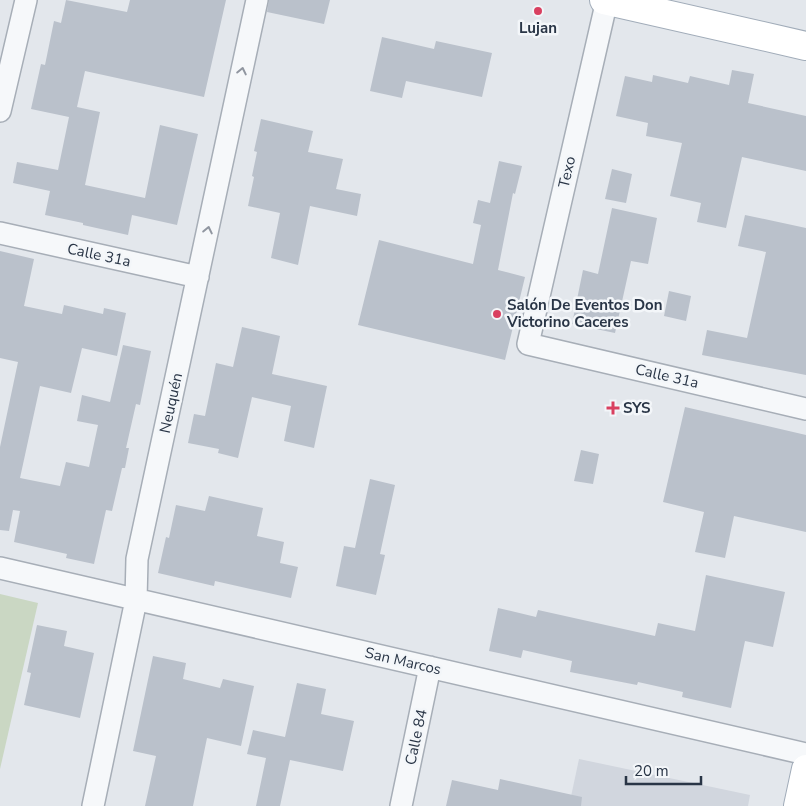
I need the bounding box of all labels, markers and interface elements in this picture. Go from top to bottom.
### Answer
marker: Lujan [532,5,544,17]
place label: Lujan [519,18,557,38]
one-way arrow [236,66,247,75]
street label: Texo [554,154,580,190]
one-way arrow [203,225,213,234]
street label: Calle 31a [65,239,133,271]
place label: Salón De Eventos Don Victorino Caceres [506,295,663,332]
marker: Salón De Eventos Don Victorino Caceres [491,308,503,320]
street label: Calle 31a [633,359,701,393]
street label: Neuquén [155,371,187,435]
place label: SYS [623,398,651,418]
marker: SYS [607,402,619,414]
street label: San Marcos [363,642,443,680]
street label: Calle 84 [400,707,432,767]
scale bar [626,754,701,786]
text: 20 m [634,761,669,781]

